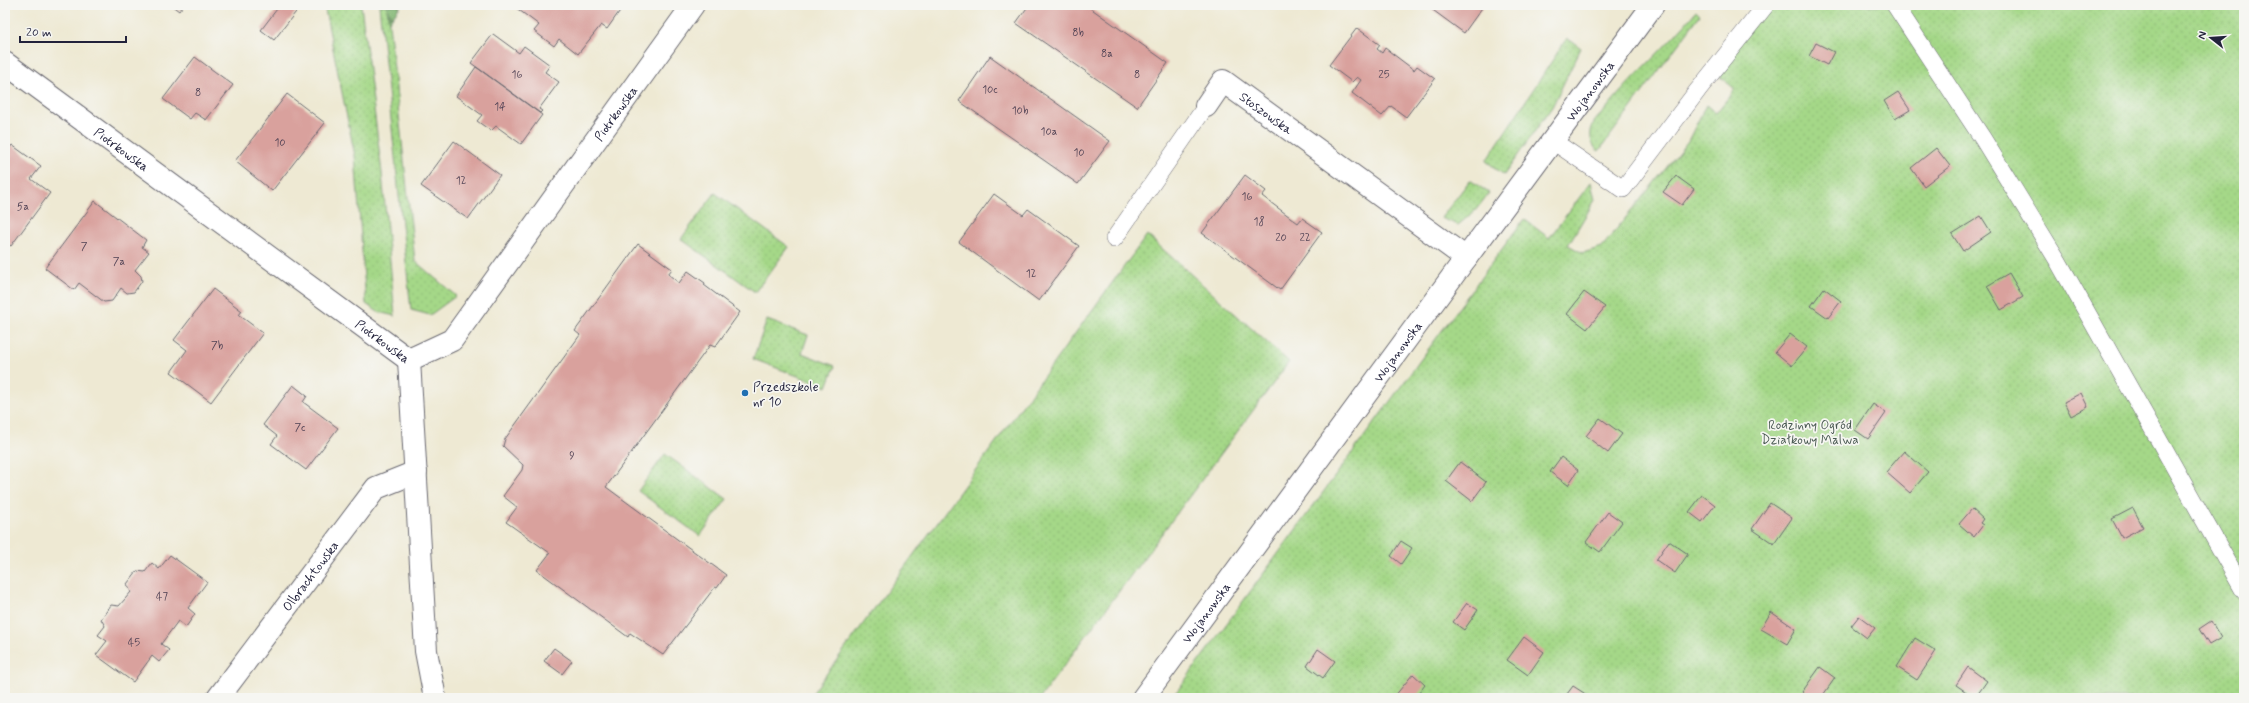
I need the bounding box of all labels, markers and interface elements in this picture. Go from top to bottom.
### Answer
scale bar [20,18,126,44]
north arrow [2191,18,2231,58]
text: 20 m [26,25,52,41]
house number: 8b [1072,26,1084,40]
text: N [2195,30,2210,41]
house number: 8a [1101,47,1113,61]
street label: Wojanowska [1563,57,1619,125]
house number: 16 [512,68,523,82]
house number: 8 [1134,68,1140,82]
house number: 25 [1378,68,1390,82]
street label: Piotrkowska [591,83,642,145]
house number: 10c [982,83,998,97]
house number: 8 [195,86,201,100]
street label: Stoszowska [1235,89,1296,139]
house number: 14 [494,100,506,114]
house number: 10b [1012,104,1028,118]
street label: Piotrkowska [90,124,152,176]
house number: 10a [1041,125,1058,139]
house number: 10 [274,136,286,150]
house number: 10 [1073,146,1085,160]
house number: 12 [456,174,467,188]
house number: 16 [1242,190,1253,204]
house number: 5a [17,200,29,214]
house number: 18 [1254,215,1264,229]
house number: 20 [1275,231,1287,245]
house number: 22 [1299,231,1311,245]
house number: 7 [81,240,88,254]
house number: 7a [113,255,126,269]
house number: 12 [1026,267,1037,281]
street label: Piotrkowska [351,316,413,368]
street label: Wojanowska [1371,318,1427,386]
house number: 7b [211,339,223,353]
place label: Przedszkole nr 10 [753,379,819,411]
marker: Przedszkole nr 10 [740,388,750,398]
park label: Rodzinny Ogród Działkowy Malwa [1761,417,1859,449]
house number: 7c [294,421,306,435]
house number: 9 [569,449,575,463]
street label: Olbrachtowska [279,538,343,615]
street label: Wojanowska [1179,579,1235,647]
house number: 47 [156,590,168,604]
house number: 45 [128,636,140,650]

